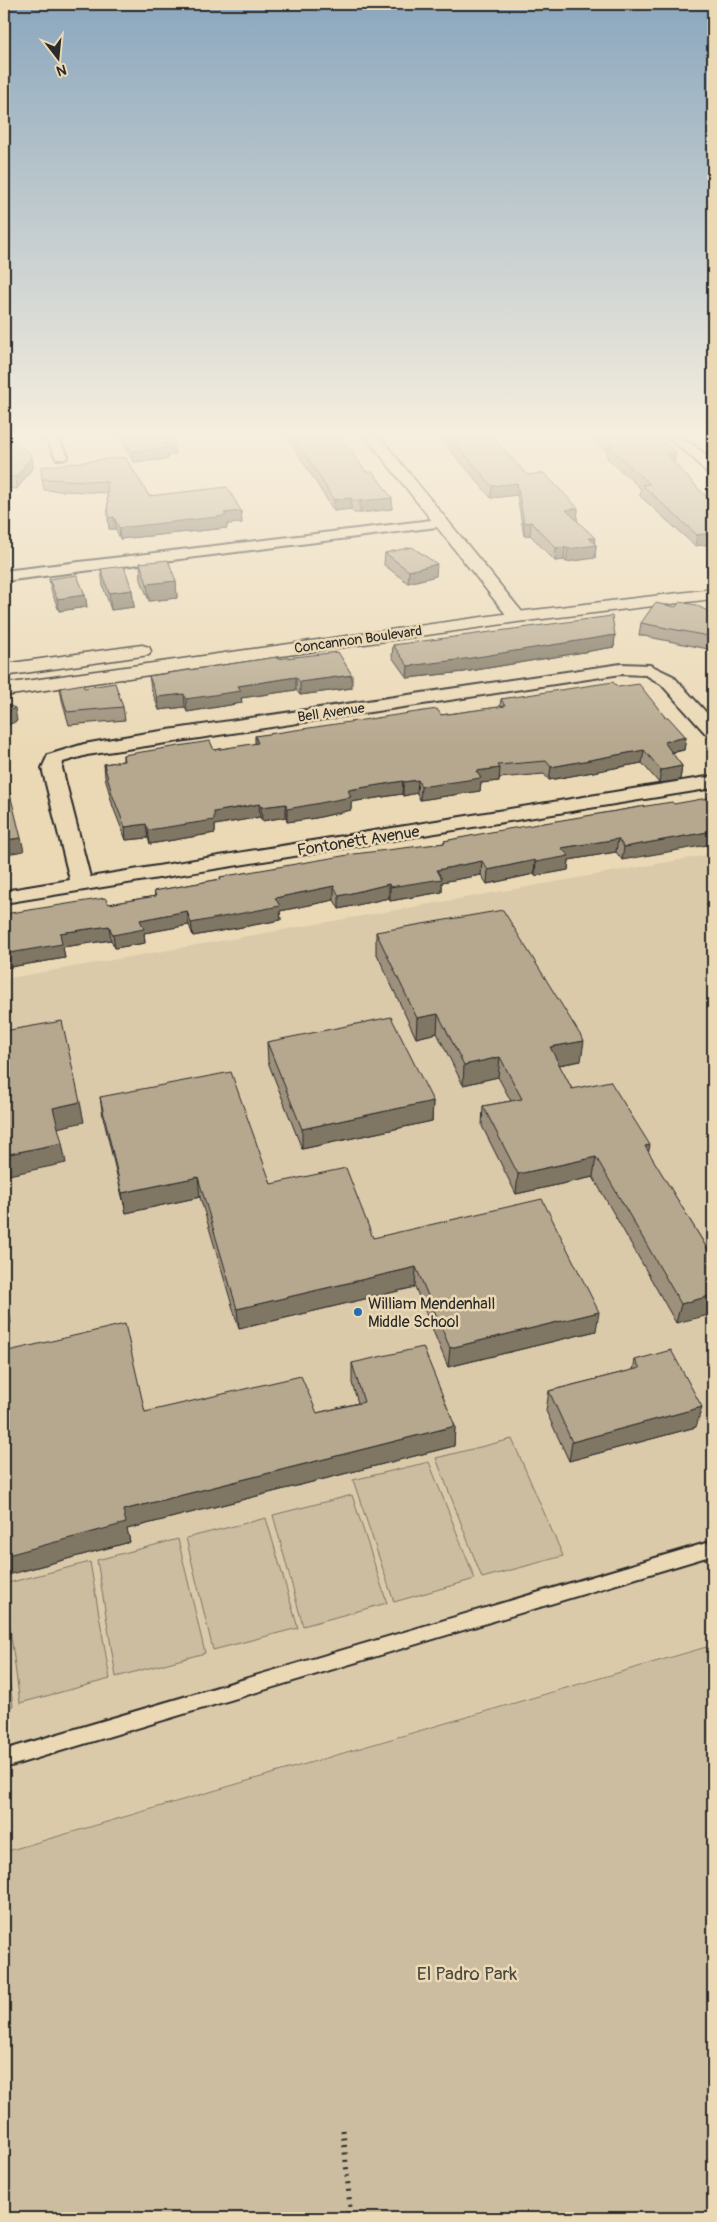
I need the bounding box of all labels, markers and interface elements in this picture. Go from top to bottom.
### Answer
north arrow [32,32,82,82]
text: N [55,61,68,79]
street label: Concannon Boulevard [293,622,423,657]
street label: Bell Avenue [296,699,366,726]
street label: Fontonett Avenue [296,821,421,861]
place label: William Mendenhall Middle School [368,1294,495,1332]
marker: William Mendenhall Middle School [352,1306,364,1318]
park label: El Padro Park [417,1962,517,1986]

